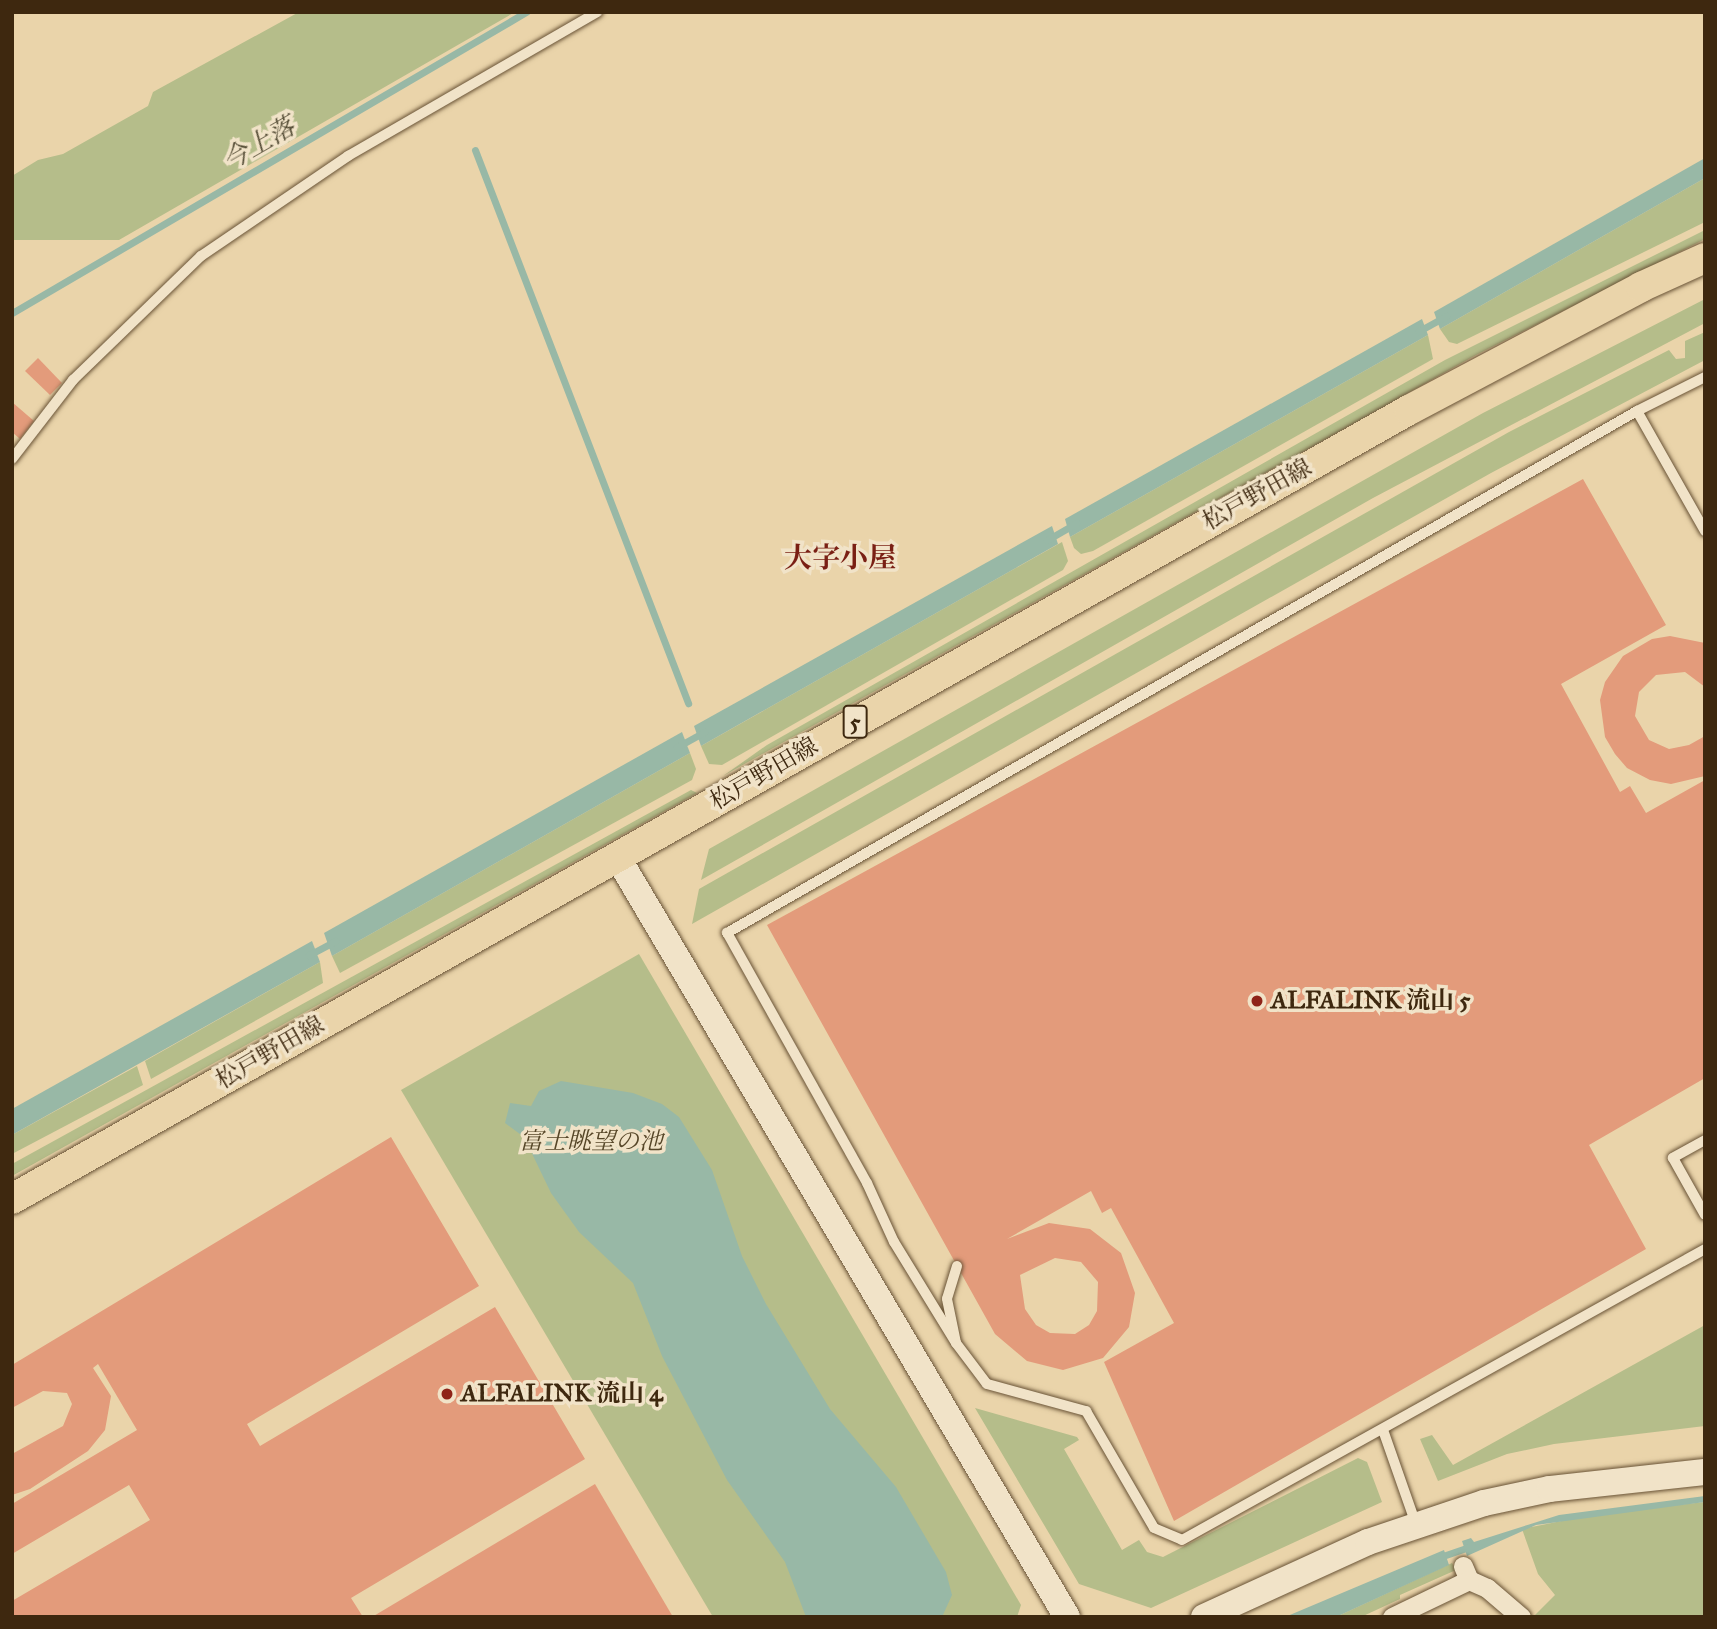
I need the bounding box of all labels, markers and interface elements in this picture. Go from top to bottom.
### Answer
water label: 今上落 [217,111,301,177]
street label: 松戸野田線 [1198,453,1316,537]
district label: 大字小屋 [784,541,896,575]
road number: 5 [841,702,869,742]
street label: 松戸野田線 [705,732,823,816]
place label: ALFALINK 流山 5 [1271,987,1470,1015]
marker: ALFALINK 流山 5 [1249,993,1265,1009]
street label: 松戸野田線 [211,1011,329,1095]
park label: 富士眺望の池 [519,1128,663,1156]
place label: ALFALINK 流山 4 [461,1380,663,1408]
marker: ALFALINK 流山 4 [439,1386,455,1402]

